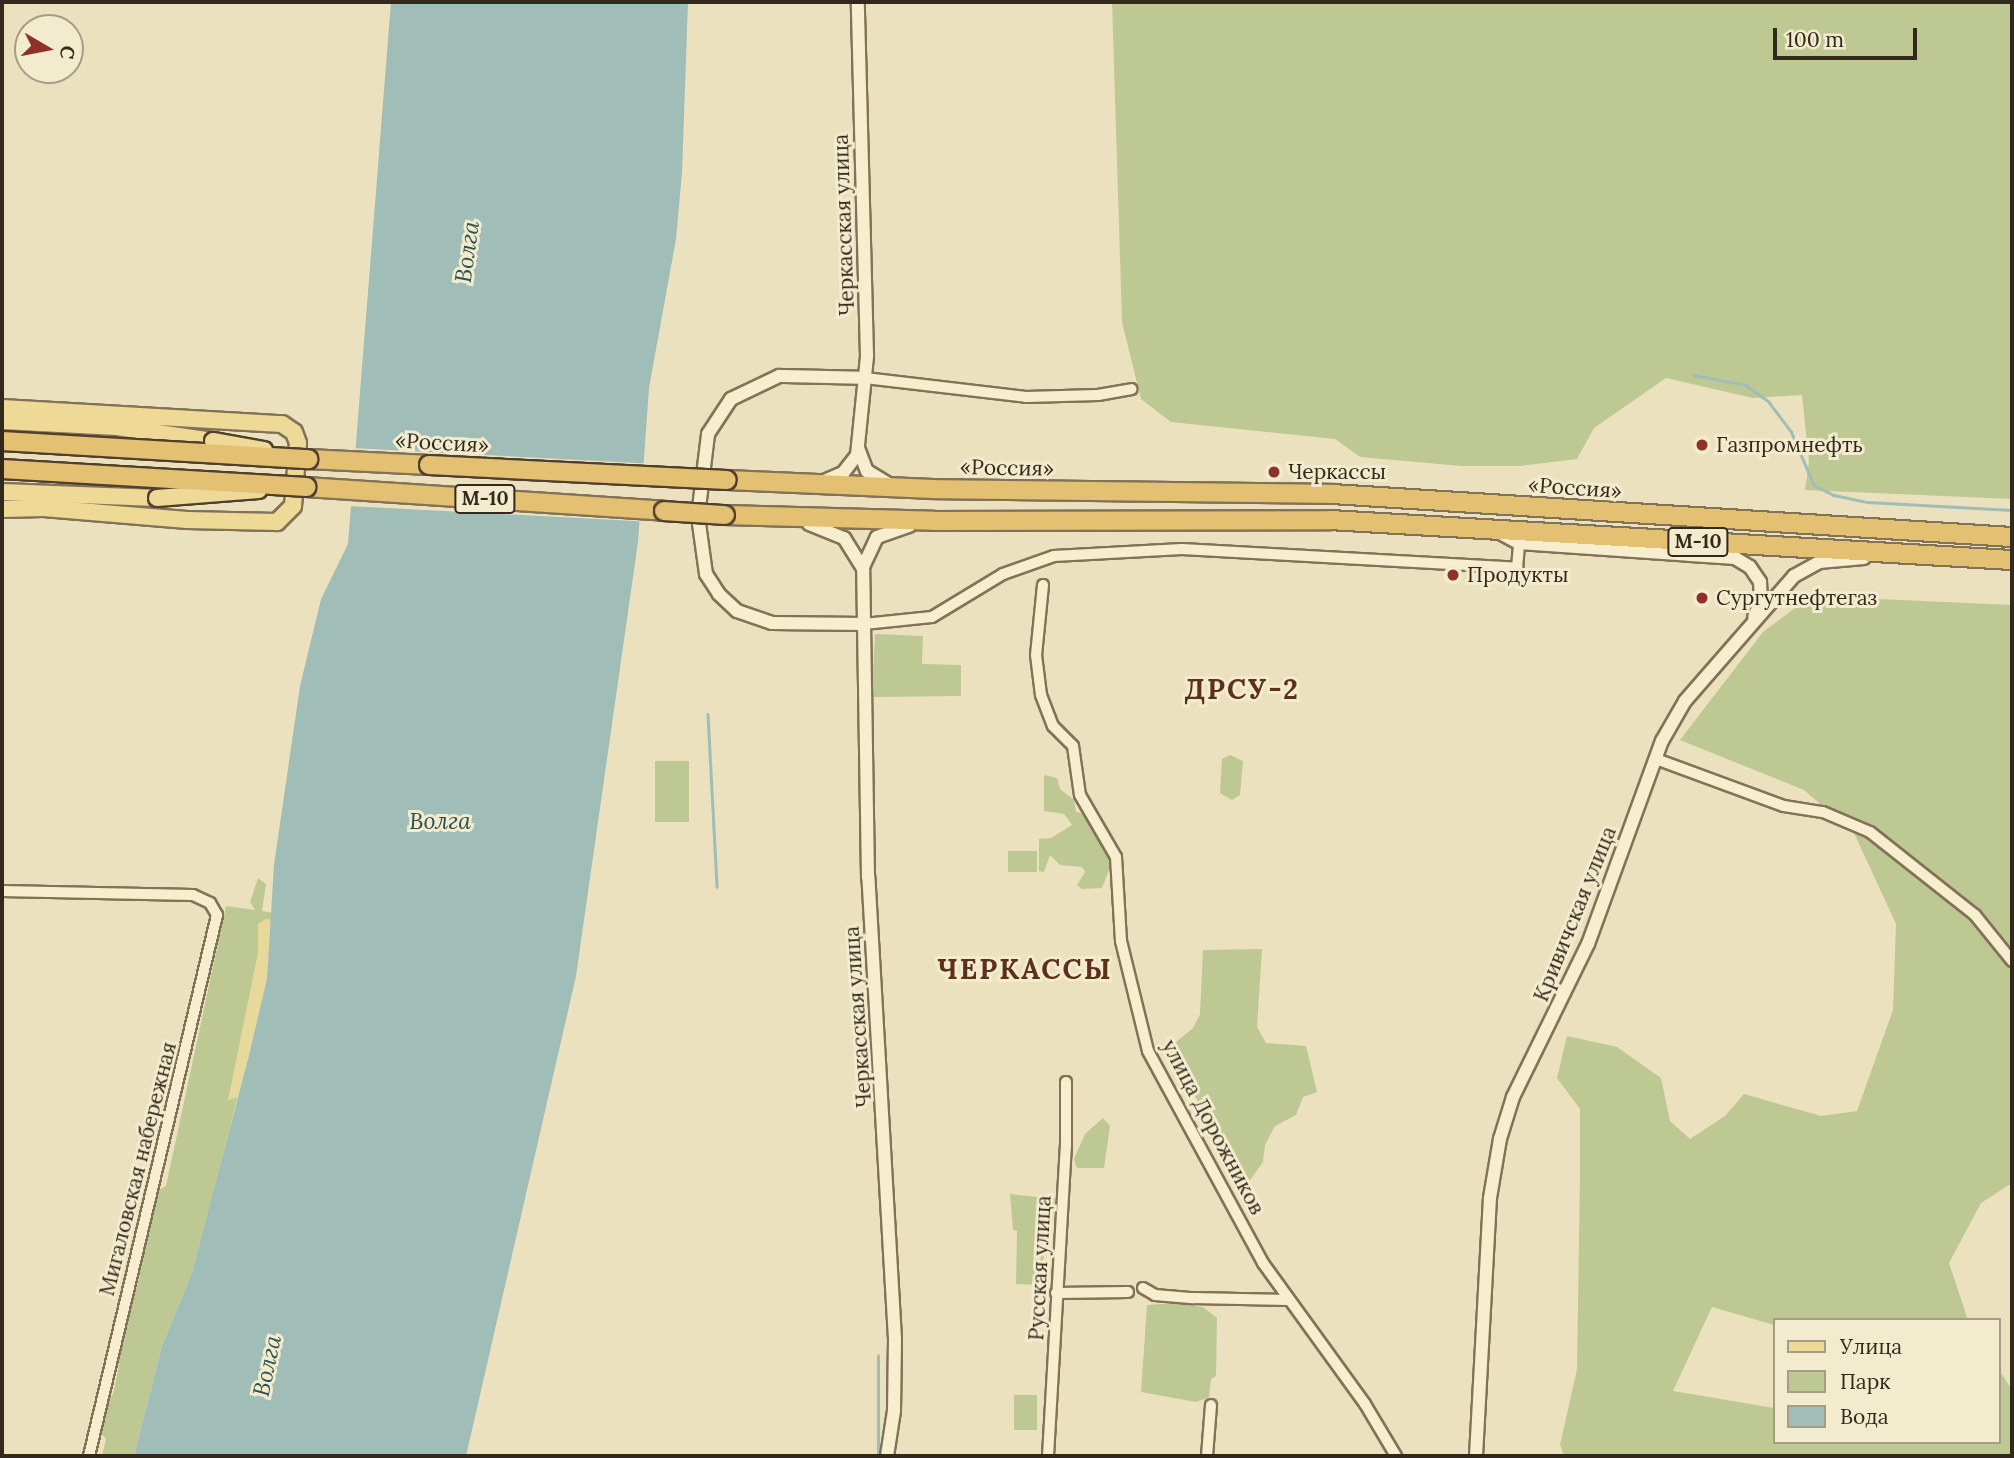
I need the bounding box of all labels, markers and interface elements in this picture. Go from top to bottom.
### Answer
north arrow [14,14,84,84]
scale bar [1776,14,1920,58]
text: 100 m [1786,26,1844,53]
text: С [55,44,81,61]
street label: Черкасская улица [828,134,860,316]
water label: Волга [449,220,485,284]
street label: «Россия» [394,428,490,458]
place label: Газпромнефть [1716,432,1863,458]
marker: Газпромнефть [1694,437,1710,453]
street label: «Россия» [960,455,1054,481]
place label: Черкассы [1288,459,1386,485]
marker: Черкассы [1266,464,1282,480]
street label: «Россия» [1527,472,1623,504]
road number: М-10 [454,484,516,514]
road number: М-10 [1666,526,1730,558]
place label: Продукты [1467,562,1569,588]
marker: Продукты [1445,567,1461,583]
place label: Сургутнефтегаз [1716,585,1877,611]
marker: Сургутнефтегаз [1694,590,1710,606]
district label: ДРСУ-2 [1185,672,1299,706]
water label: Волга [409,807,471,835]
street label: Кривичская улица [1528,823,1622,1005]
street label: Черкасская улица [839,925,877,1109]
district label: ЧЕРКАССЫ [938,952,1112,986]
street label: улица Дорожников [1156,1035,1270,1219]
street label: Мигаловская набережная [94,1040,182,1298]
street label: Русская улица [1024,1195,1056,1341]
legend [1772,1318,2000,1444]
water label: Волга [247,1333,287,1399]
text: Улица [1840,1333,1902,1360]
text: Парк [1840,1368,1890,1395]
text: Вода [1840,1403,1889,1430]

